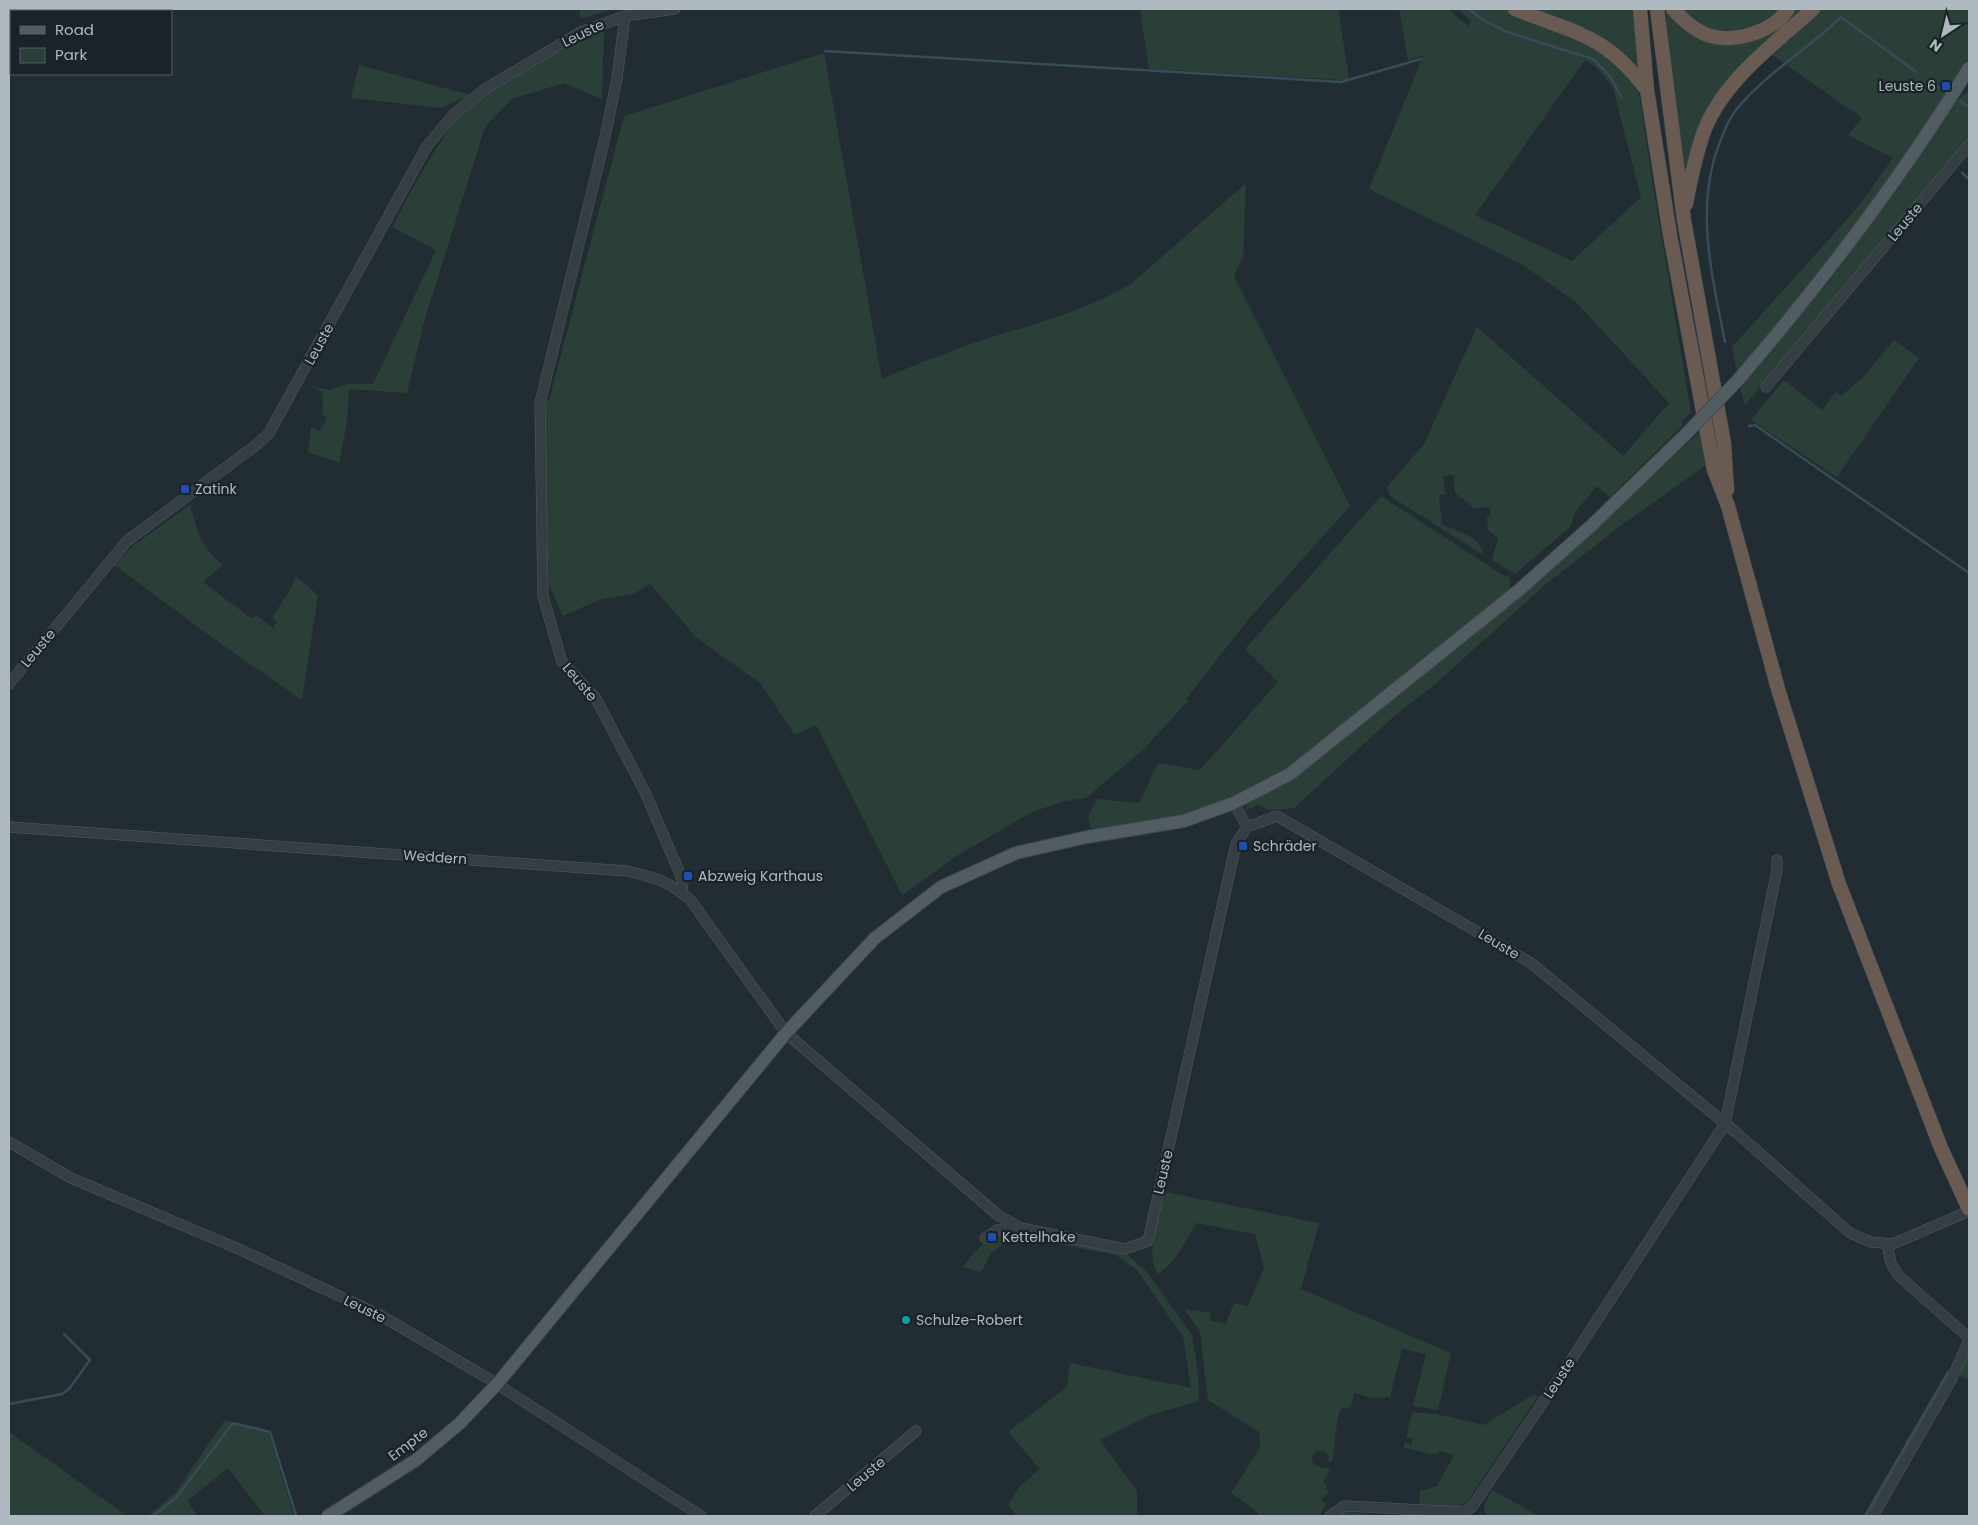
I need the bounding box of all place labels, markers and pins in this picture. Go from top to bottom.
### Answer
place label: Leuste 6 [1879,76,1936,96]
marker: Leuste 6 [1940,80,1952,92]
place label: Zatink [195,479,238,499]
marker: Zatink [179,483,191,495]
place label: Schräder [1253,836,1317,856]
marker: Schräder [1237,840,1249,852]
place label: Abzweig Karthaus [698,866,823,886]
marker: Abzweig Karthaus [682,870,694,882]
place label: Kettelhake [1002,1227,1076,1247]
marker: Kettelhake [986,1231,998,1243]
place label: Schulze-Robert [916,1310,1023,1330]
marker: Schulze-Robert [900,1314,912,1326]

